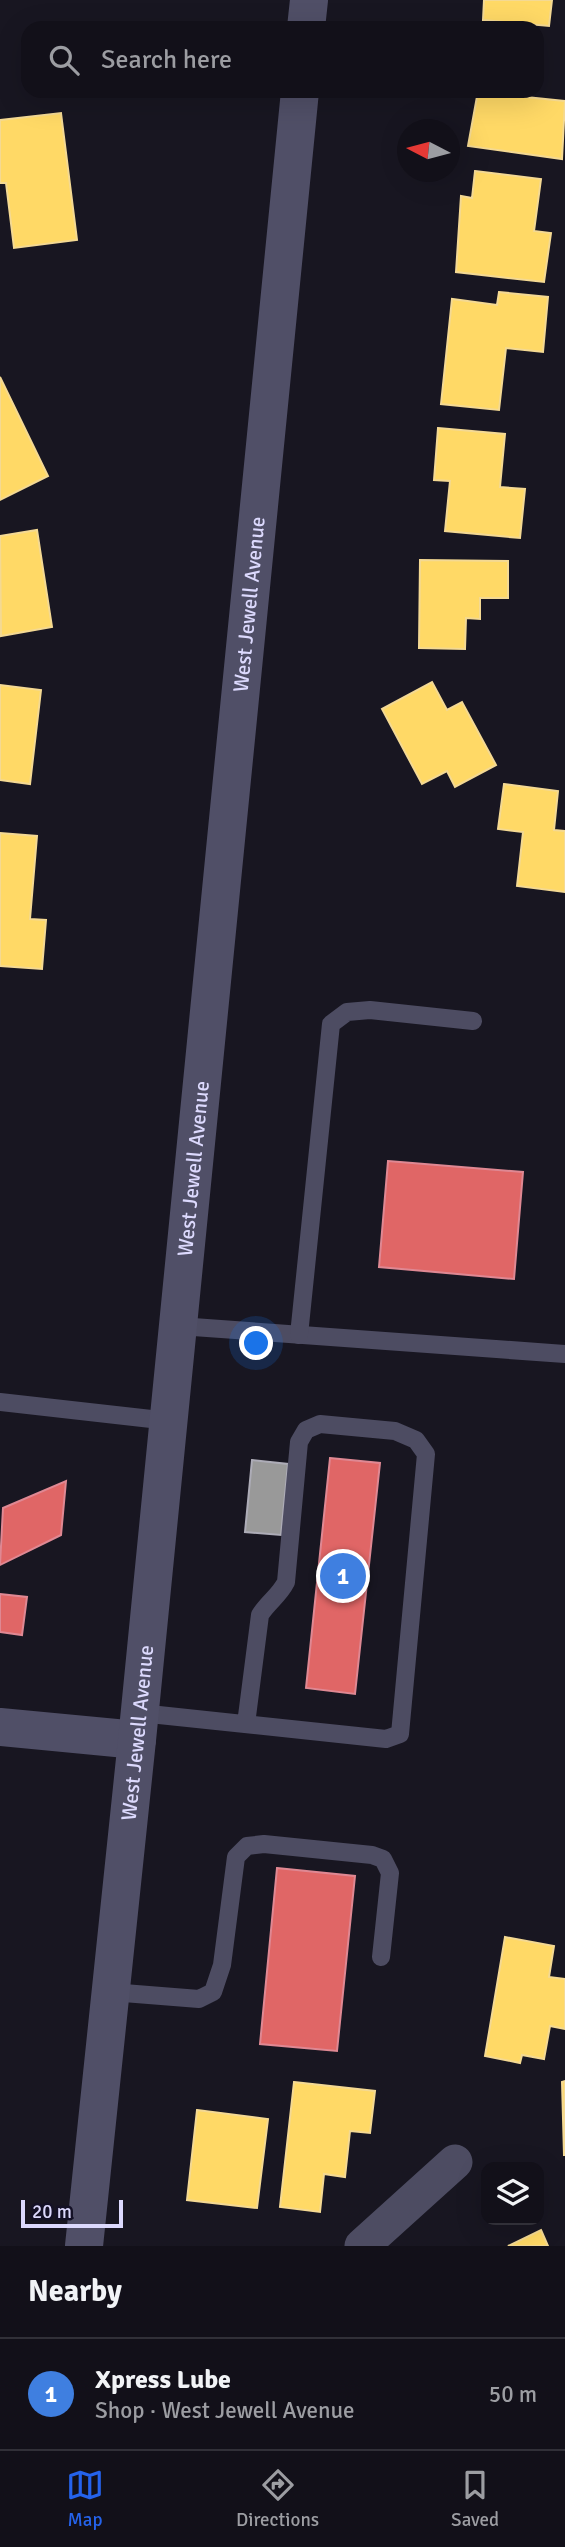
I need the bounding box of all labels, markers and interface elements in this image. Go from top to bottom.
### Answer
search box [21,21,544,98]
icon: search [45,41,83,79]
text: Search here [101,44,232,76]
north arrow [397,119,460,182]
street label: West Jewell Avenue [228,515,271,693]
street label: West Jewell Avenue [172,1080,215,1258]
your location [239,1326,273,1360]
pin: 1 [320,1550,366,1602]
street label: West Jewell Avenue [116,1644,159,1822]
map controls [481,2162,544,2225]
button: layers [481,2162,544,2225]
scale bar [21,2197,122,2229]
text: 20 m [32,2200,72,2224]
text: Nearby [28,2273,122,2310]
text: Xpress Lube [95,2364,231,2396]
text: 1 [45,2380,57,2409]
text: 50 m [489,2380,537,2409]
text: Shop · West Jewell Avenue [95,2396,355,2425]
tab: Map [66,2466,104,2532]
tab: Directions [236,2466,319,2532]
tab: Saved [451,2466,499,2532]

